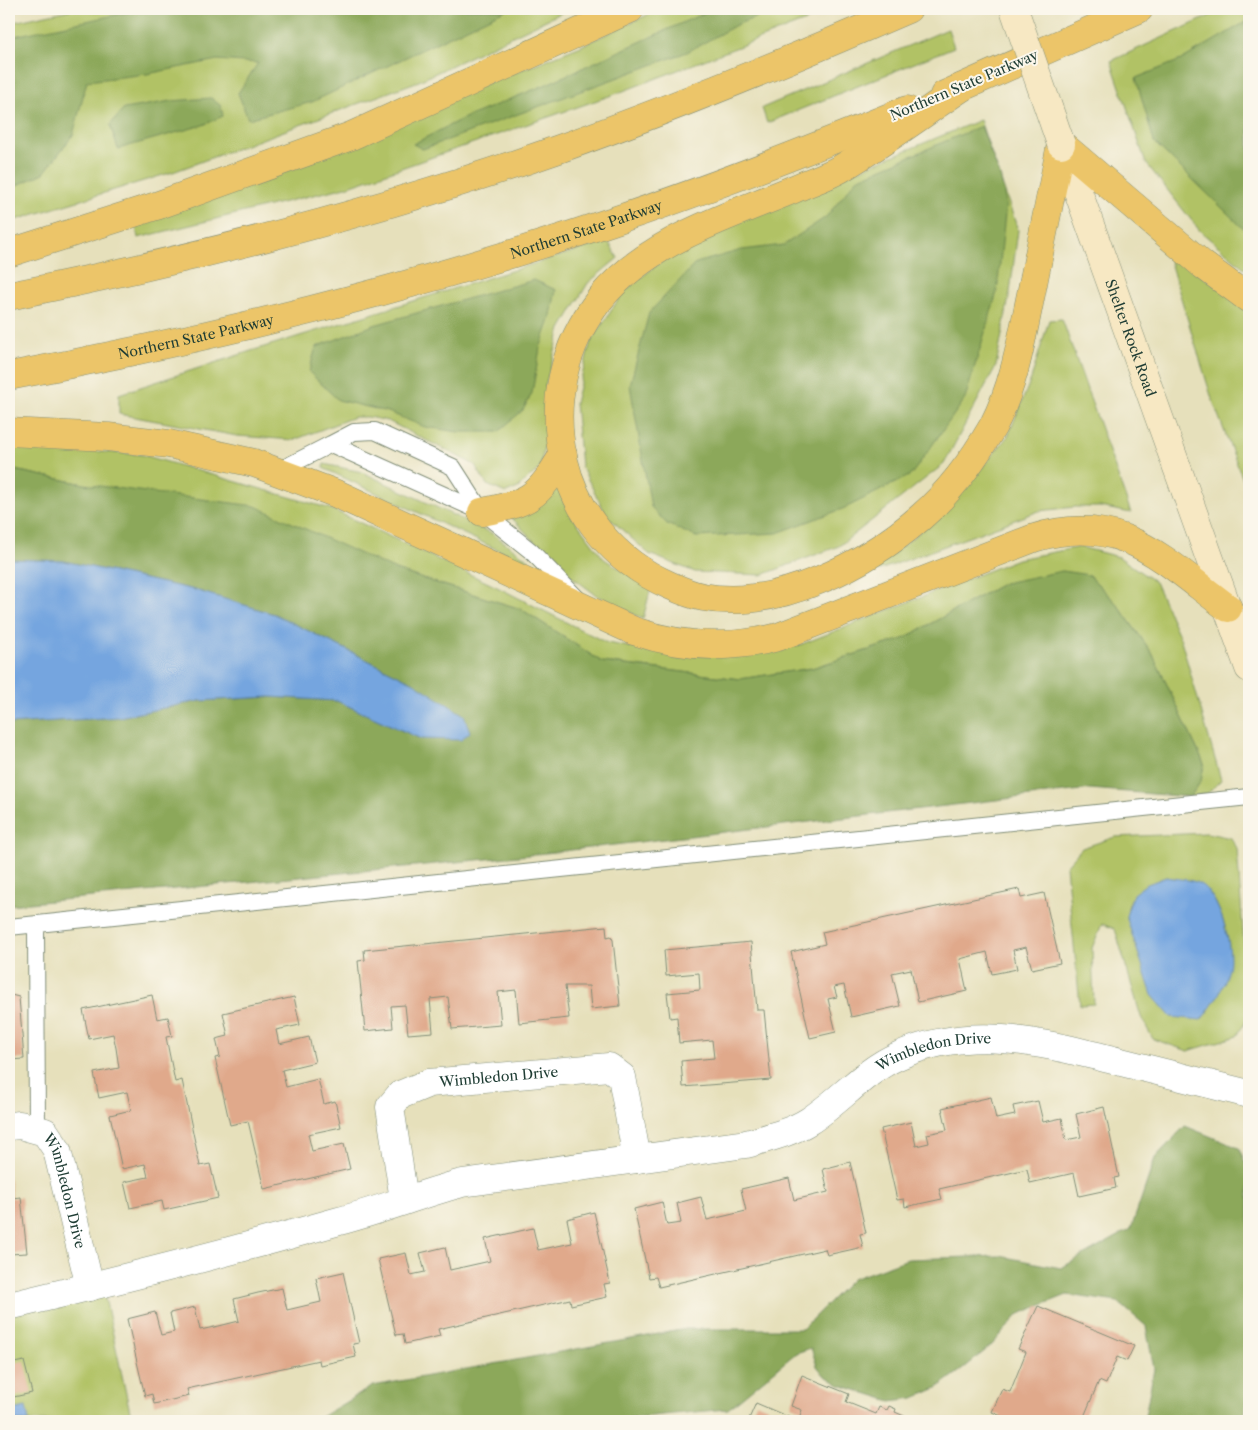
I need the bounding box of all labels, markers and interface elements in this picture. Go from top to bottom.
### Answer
street label: Northern State Parkway [887,46,1041,124]
street label: Northern State Parkway [508,196,665,263]
street label: Shelter Rock Road [1101,277,1160,400]
street label: Northern State Parkway [116,310,276,363]
street label: Wimbledon Drive [872,1029,991,1076]
street label: Wimbledon Drive [438,1063,559,1091]
street label: Wimbledon Drive [39,1129,89,1250]

